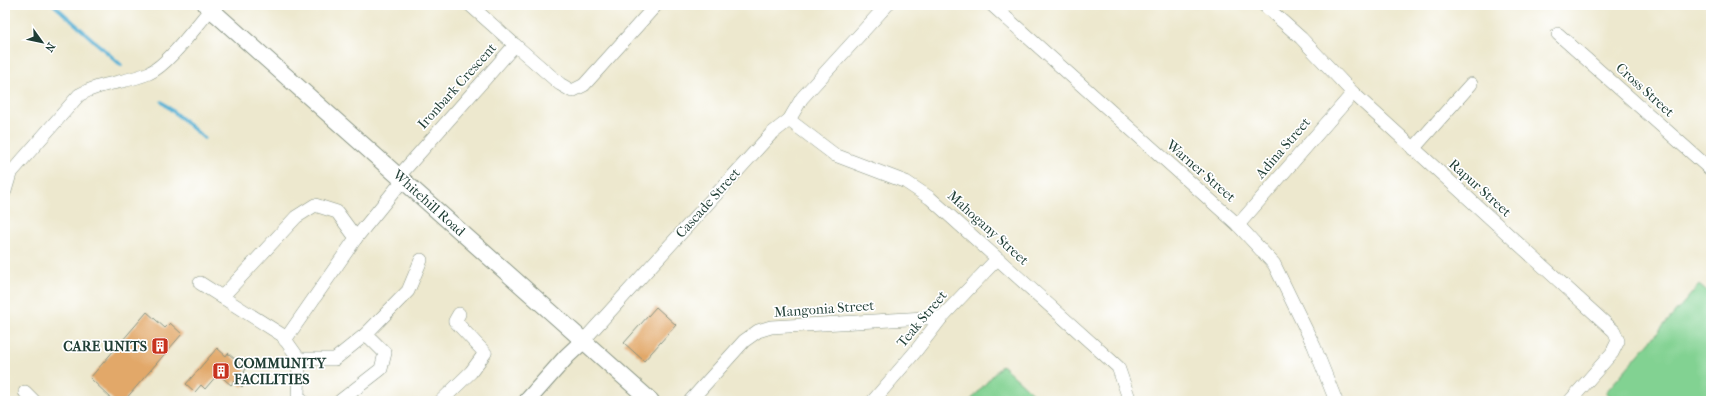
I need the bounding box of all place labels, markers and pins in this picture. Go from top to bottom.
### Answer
building icon: CARE UNITS [150,336,170,356]
place label: CARE UNITS [63,338,147,355]
place label: COMMUNITY FACILITIES [233,355,327,388]
building icon: COMMUNITY FACILITIES [211,361,231,381]

